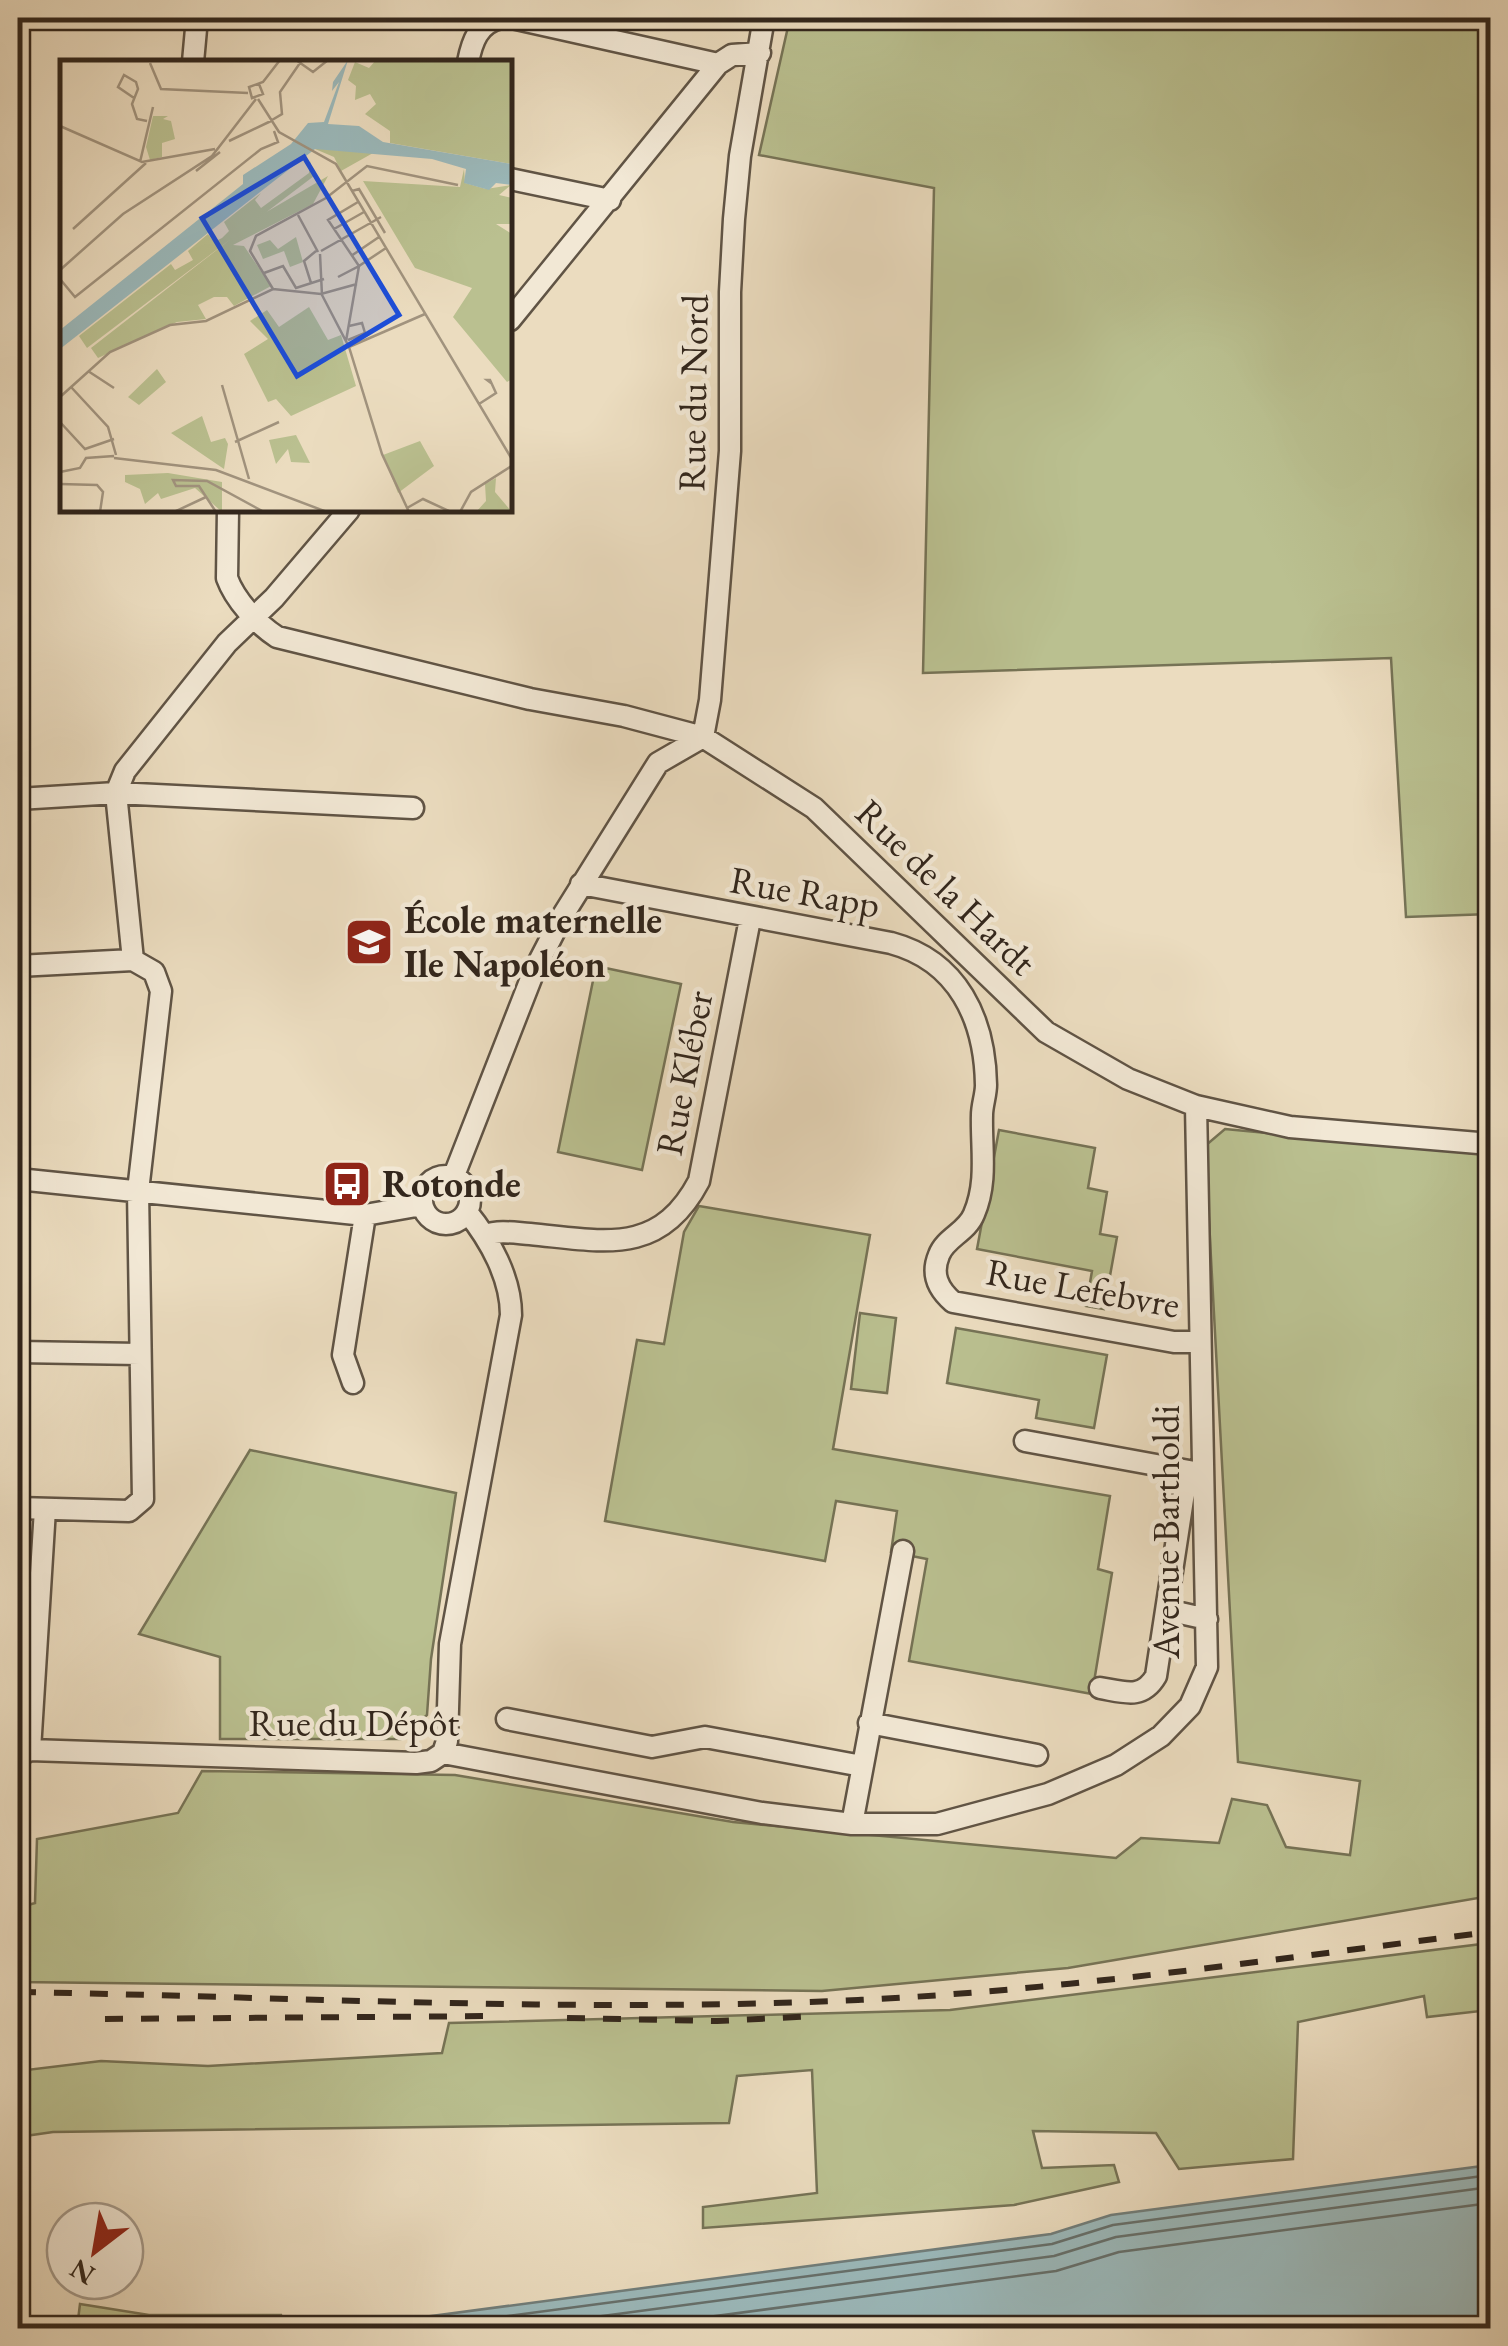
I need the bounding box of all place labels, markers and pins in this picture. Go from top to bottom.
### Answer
place label: École maternelle Ile Napoléon [404,895,662,988]
school or university icon: École maternelle Ile Napoléon [343,916,395,968]
bus stop icon: Rotonde [321,1158,373,1210]
place label: Rotonde [382,1159,521,1208]

